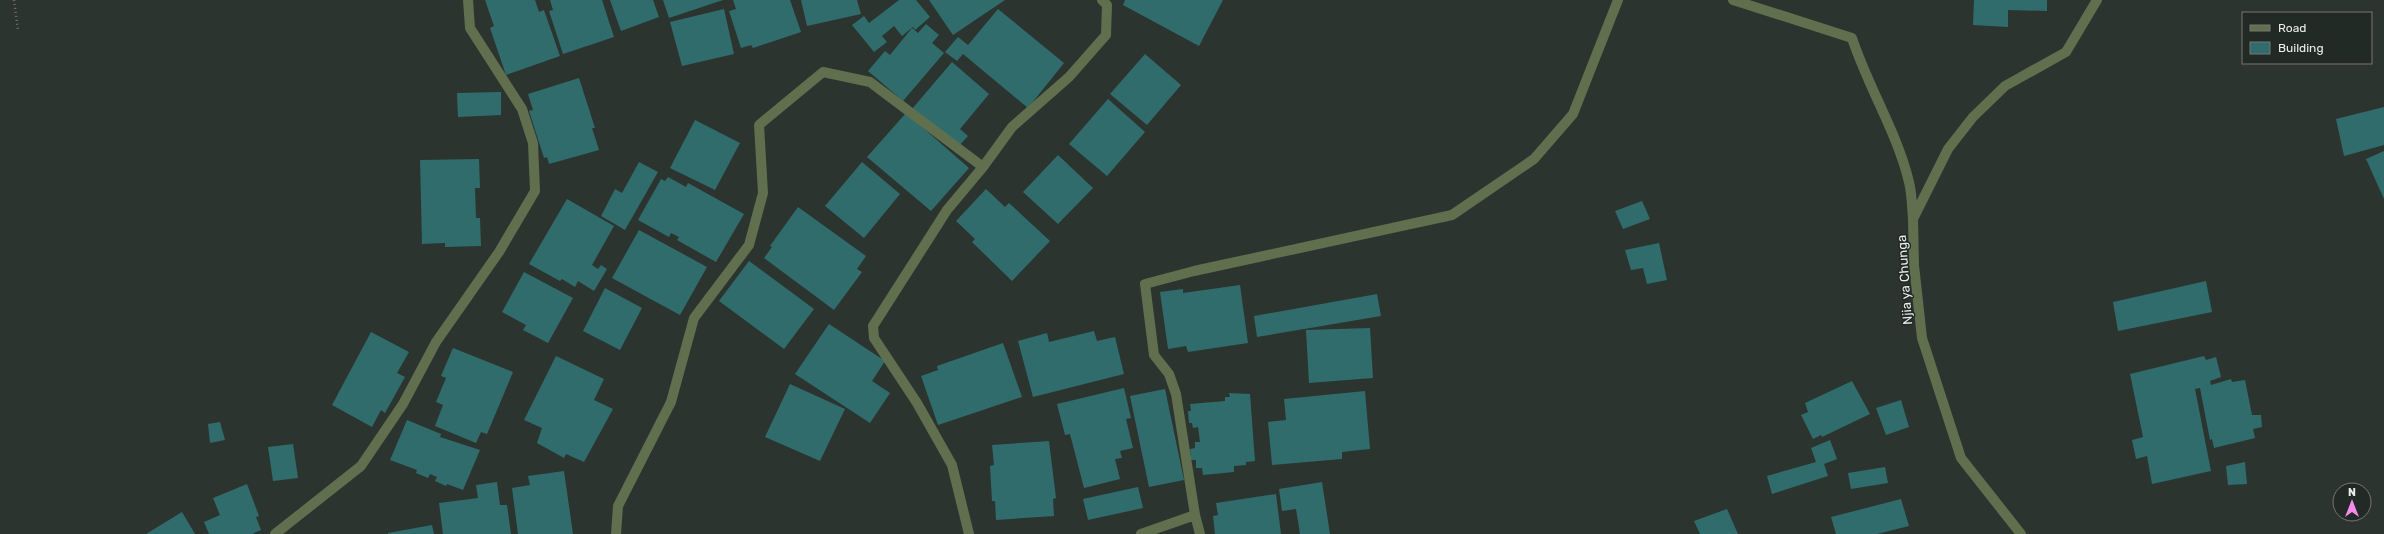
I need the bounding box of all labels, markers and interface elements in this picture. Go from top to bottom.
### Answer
legend [2242,12,2372,64]
text: Road [2278,21,2306,35]
text: Building [2278,41,2324,55]
street label: Njia ya Chunga [1894,234,1916,325]
north arrow [2332,482,2372,522]
text: N [2348,486,2356,499]

